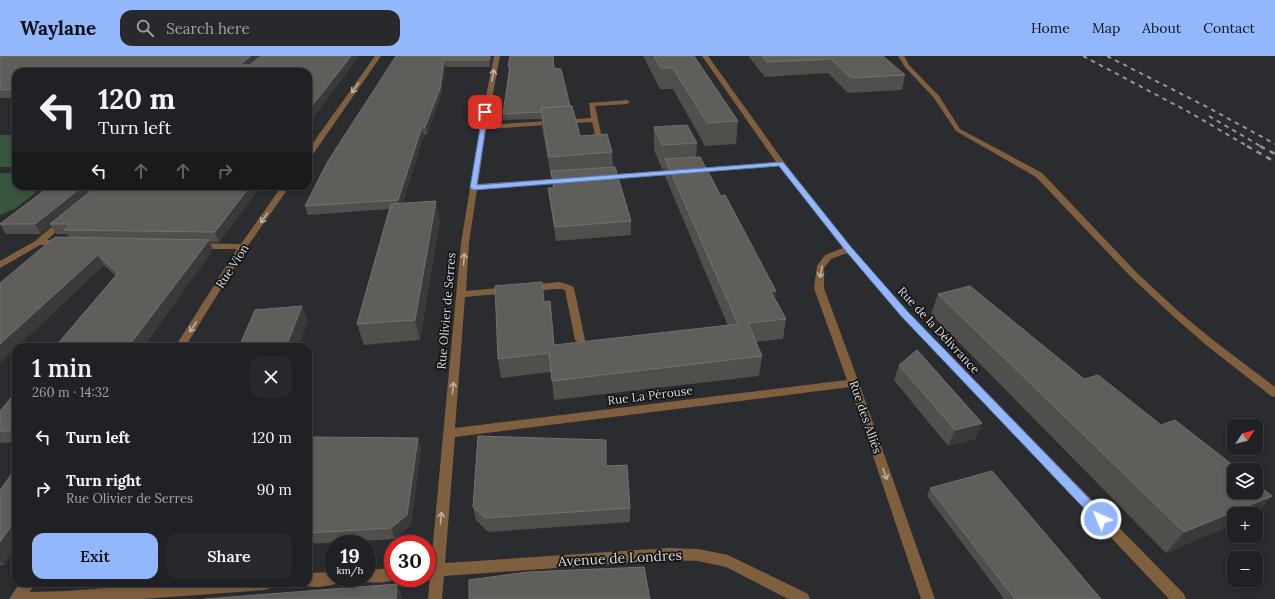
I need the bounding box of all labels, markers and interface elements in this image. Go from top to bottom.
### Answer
search box [120,10,400,46]
text: Waylane [20,16,96,40]
icon: search [134,17,156,39]
text: Search here [166,19,250,38]
text: Home [1031,19,1070,37]
text: Map [1092,19,1120,37]
text: About [1142,19,1181,37]
text: Contact [1203,19,1255,37]
one-way arrow [489,69,497,82]
text: 120 m [98,81,175,117]
one-way arrow [351,82,359,93]
icon: left [32,84,84,136]
pin [468,95,502,129]
icon: arrive [474,101,496,123]
text: Turn left [98,116,171,139]
icon: left [88,160,110,182]
icon: ahead [130,160,152,182]
icon: ahead [172,160,194,182]
icon: right [214,160,236,182]
one-way arrow [260,212,268,223]
street label: Rue Vion [212,241,252,291]
street label: Rue Olivier de Serres [433,251,459,370]
one-way arrow [460,253,468,266]
one-way arrow [816,265,824,278]
street label: Rue de la Délivrance [895,283,983,377]
one-way arrow [188,321,197,332]
text: 1 min [32,353,92,384]
button: close [250,356,292,398]
street label: Rue des Alliés [846,379,886,456]
one-way arrow [449,382,456,395]
street label: Rue La Pérouse [606,382,694,408]
text: 260 m · 14:32 [32,384,109,401]
north arrow [1227,419,1263,455]
map controls [1227,419,1263,587]
icon: left [32,426,54,448]
text: Turn left [66,428,130,447]
text: 120 m [252,428,292,447]
button: layers [1227,463,1263,499]
one-way arrow [882,468,890,480]
text: Turn right [66,471,142,490]
icon: right [32,478,54,500]
text: 90 m [257,480,292,499]
text: Rue Olivier de Serres [66,490,193,507]
position arrow [1080,498,1122,540]
button: + [1227,507,1263,543]
one-way arrow [438,512,445,525]
button: Exit [32,533,158,579]
button: Share [166,533,292,579]
speed limit sign: 30 [384,535,436,587]
text: 19 [340,543,360,568]
street label: Avenue de Londres [557,546,682,570]
button: − [1227,551,1263,587]
text: km/h [336,564,364,577]

